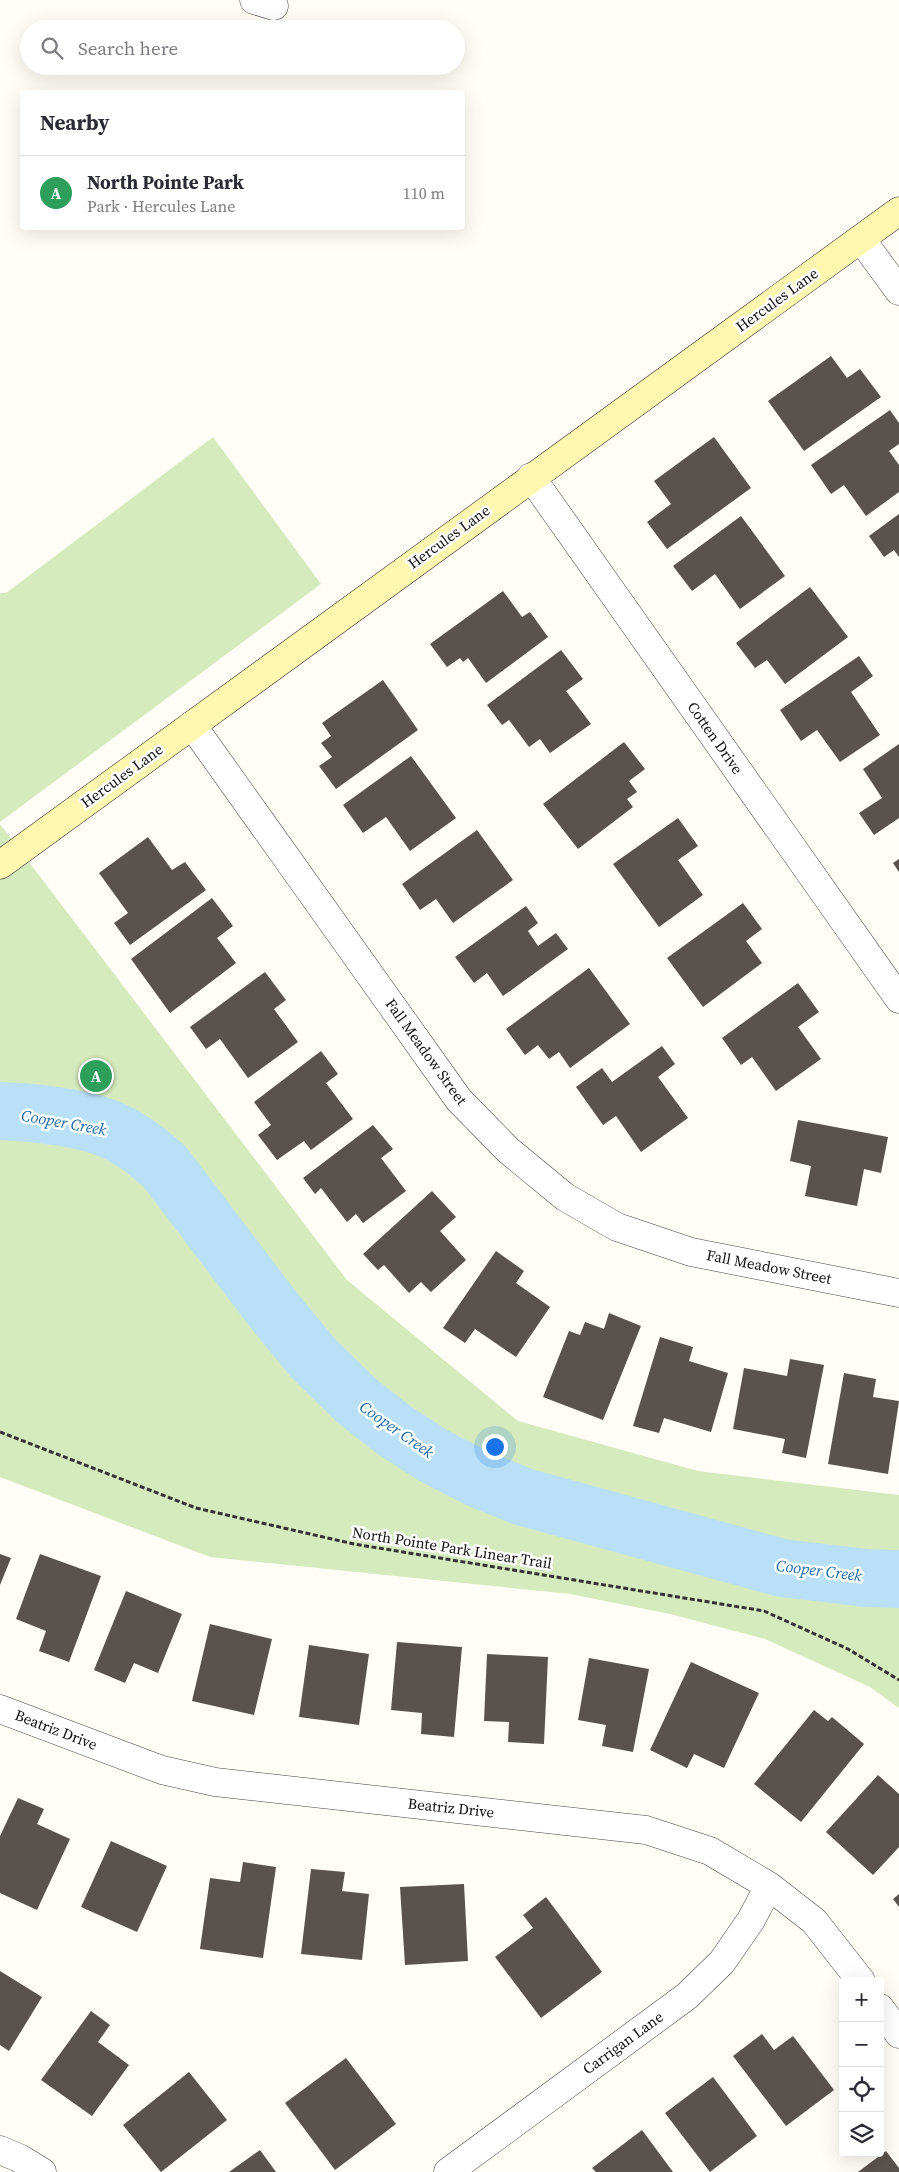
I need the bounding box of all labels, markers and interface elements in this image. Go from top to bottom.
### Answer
search box [20,20,465,75]
icon: search [38,34,66,62]
text: Search here [78,35,178,61]
text: Nearby [40,108,110,137]
text: North Pointe Park [87,169,244,195]
text: A [51,182,61,204]
text: 110 m [403,182,445,204]
text: Park · Hercules Lane [87,195,235,217]
street label: Hercules Lane [731,262,822,337]
street label: Hercules Lane [403,499,494,574]
street label: Cotten Drive [683,697,748,778]
street label: Hercules Lane [76,738,167,813]
street label: Fall Meadow Street [381,994,472,1109]
pin: A [80,1057,112,1095]
water label: Cooper Creek [20,1104,109,1140]
street label: Fall Meadow Street [705,1244,834,1289]
water label: Cooper Creek [355,1395,439,1463]
your location [482,1434,508,1460]
street label: North Pointe Park Linear Trail [351,1521,554,1574]
water label: Cooper Creek [775,1554,863,1586]
street label: Beatriz Drive [12,1704,101,1755]
street label: Beatriz Drive [407,1793,496,1823]
map controls [839,1977,884,2157]
button: + [839,1977,884,2022]
street label: Carrigan Lane [578,2006,668,2079]
button: − [839,2022,884,2067]
button: locate [839,2067,884,2112]
button: layers [839,2112,884,2157]

